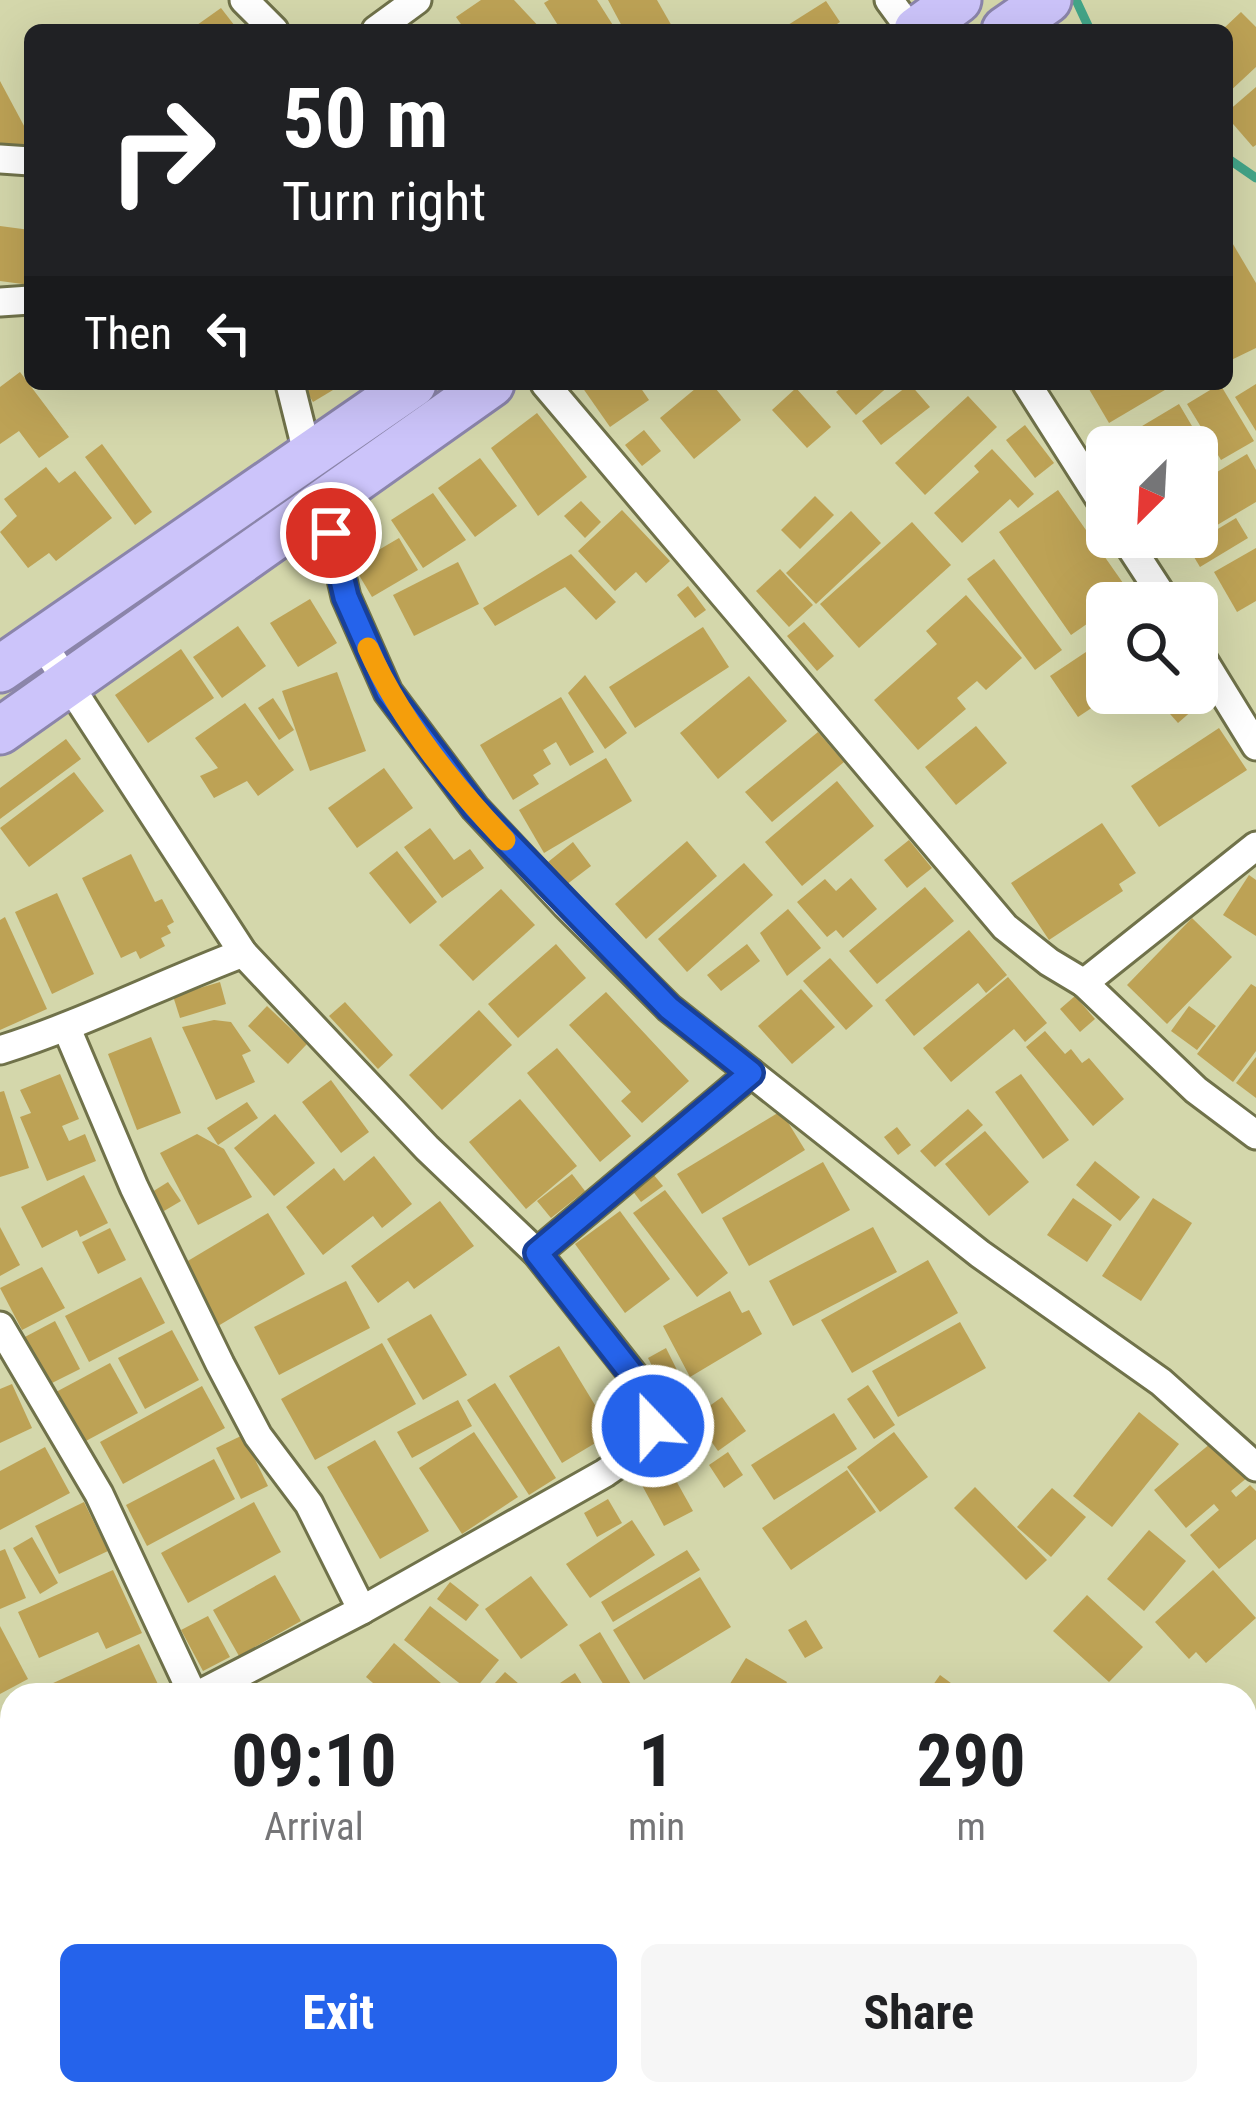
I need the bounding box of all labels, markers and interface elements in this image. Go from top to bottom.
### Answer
text: 50 m [282,69,449,168]
icon: right [84,72,240,228]
text: Turn right [282,170,486,233]
icon: left [196,300,262,366]
text: Then [84,307,172,360]
north arrow [1086,426,1218,558]
map controls [1086,426,1218,714]
pin [280,482,382,584]
icon: arrive [298,500,364,566]
button: search [1086,582,1218,714]
position arrow [590,1363,716,1489]
text: 09:10 [231,1719,397,1804]
text: 1 [638,1719,675,1804]
text: 290 [916,1719,1026,1804]
text: Arrival [264,1804,364,1850]
text: min [628,1804,685,1850]
text: m [956,1804,986,1850]
button: Exit [60,1944,617,2082]
button: Share [641,1944,1197,2082]

